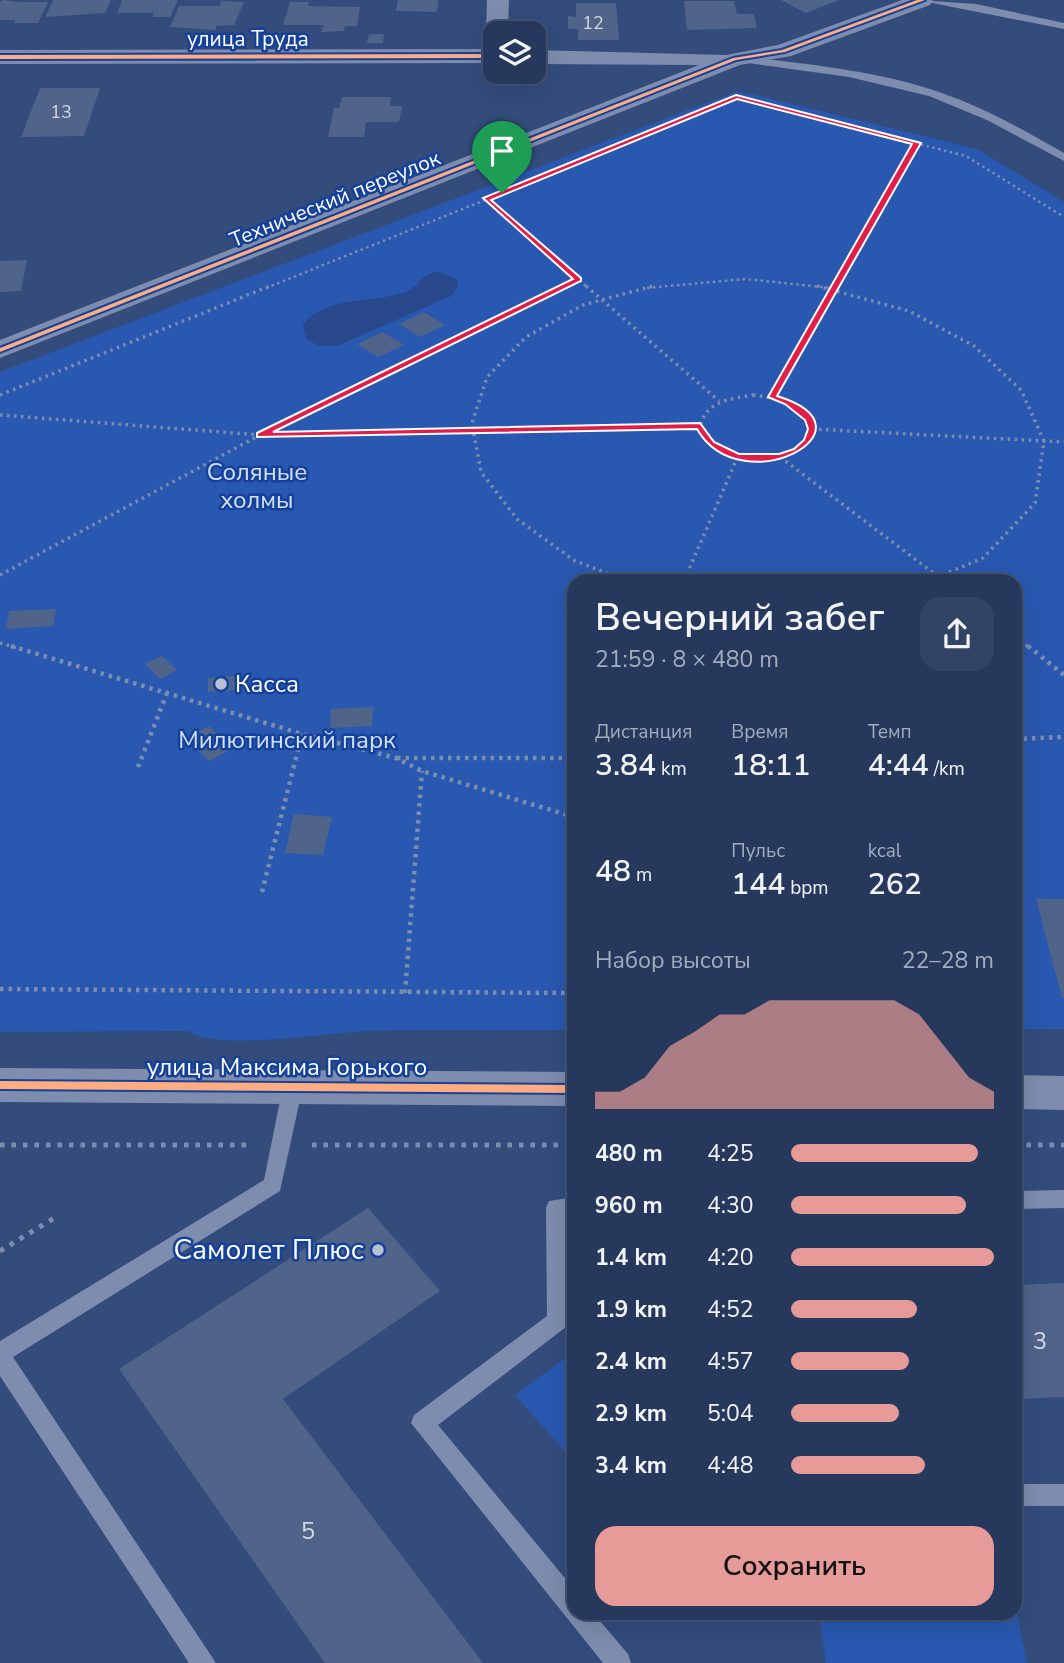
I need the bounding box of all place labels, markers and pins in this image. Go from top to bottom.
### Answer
pin [472,121,532,193]
place label: Касса [235,668,299,700]
marker: Касса [213,676,229,692]
place label: Самолет Плюс [173,1231,364,1269]
marker: Самолет Плюс [370,1242,386,1258]

